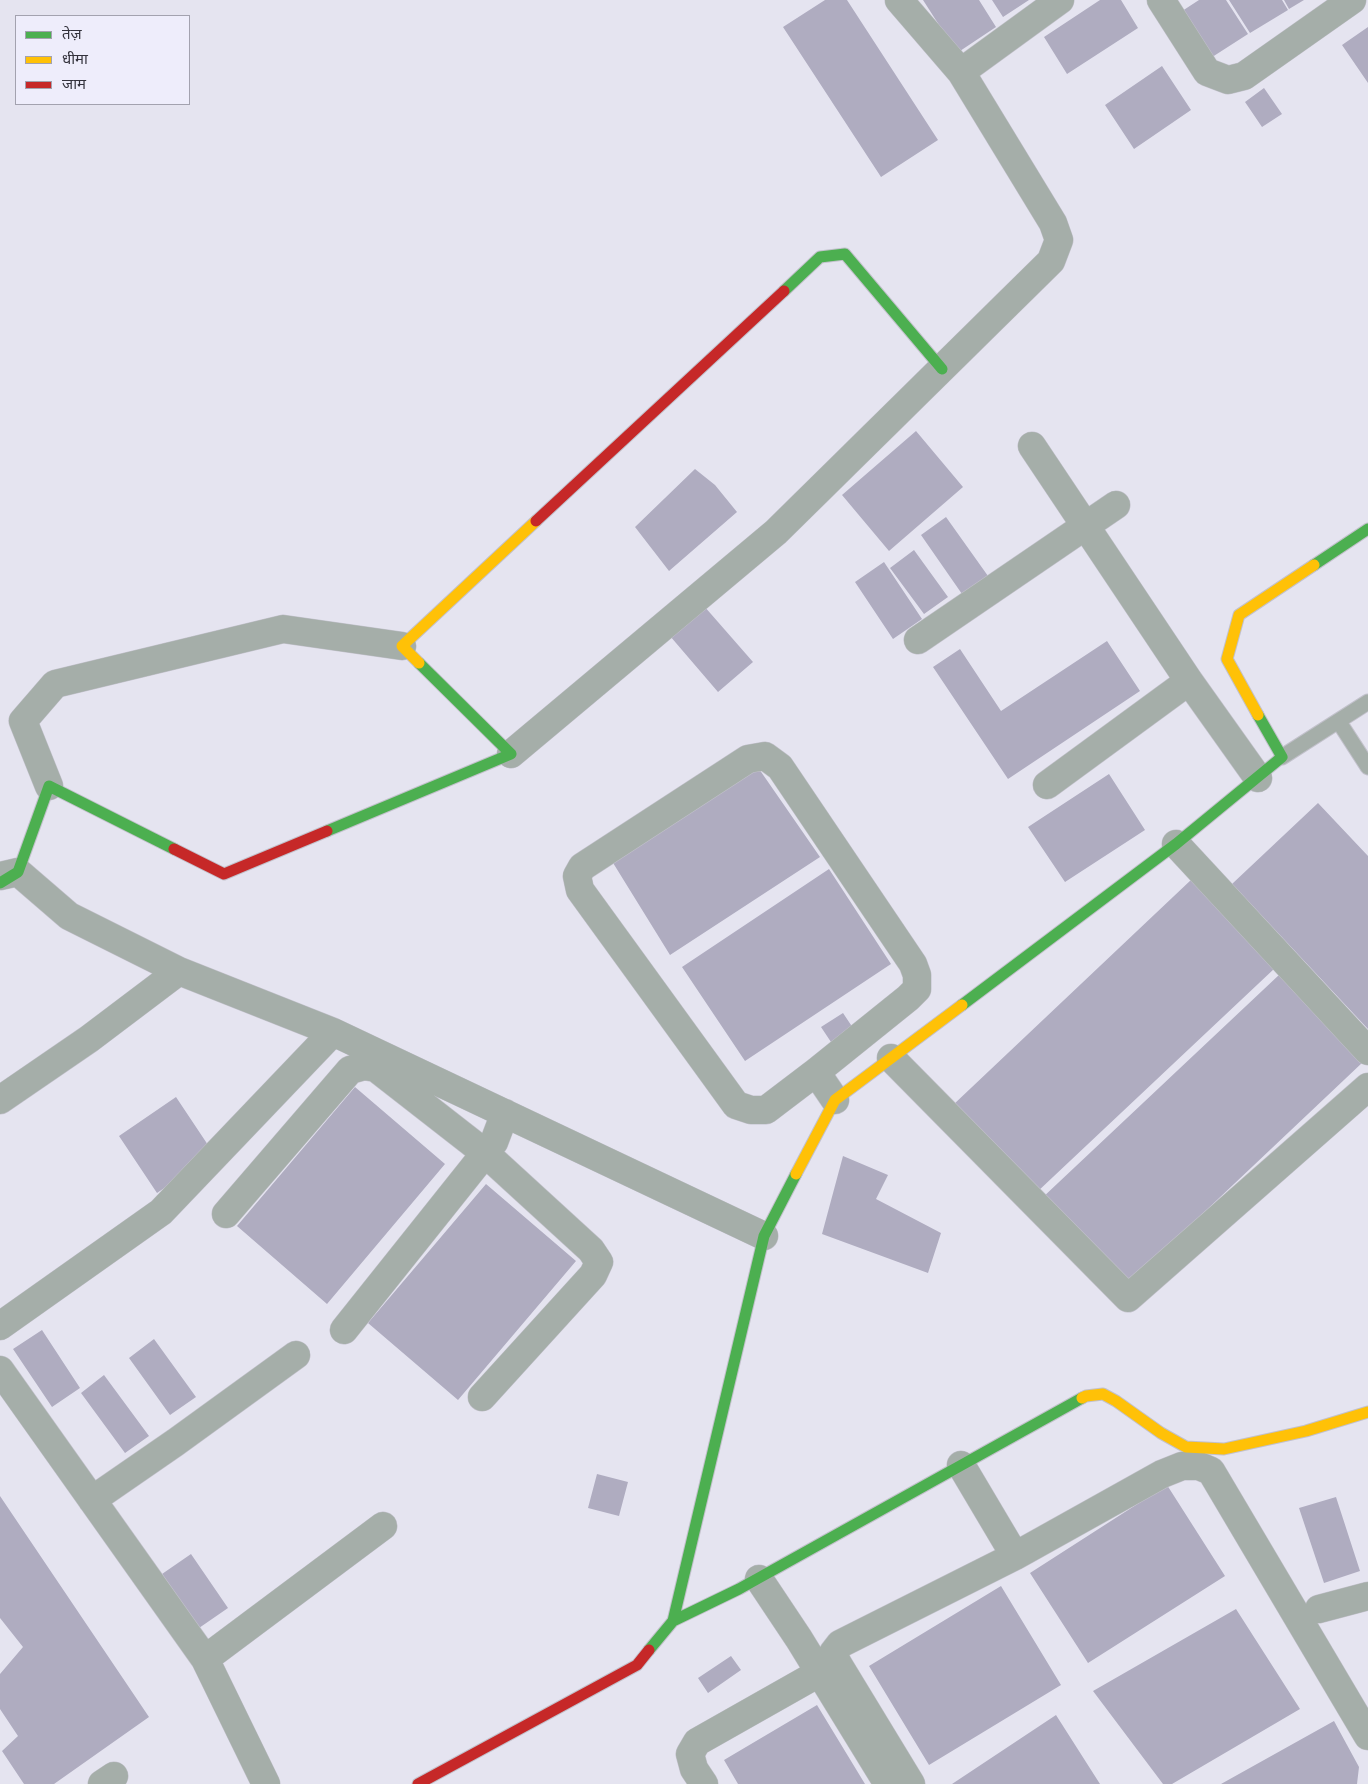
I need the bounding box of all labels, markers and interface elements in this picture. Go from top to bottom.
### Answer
legend [15,15,190,105]
text: तेज़ [62,24,82,42]
text: धीमा [62,49,88,67]
text: जाम [62,74,86,92]

